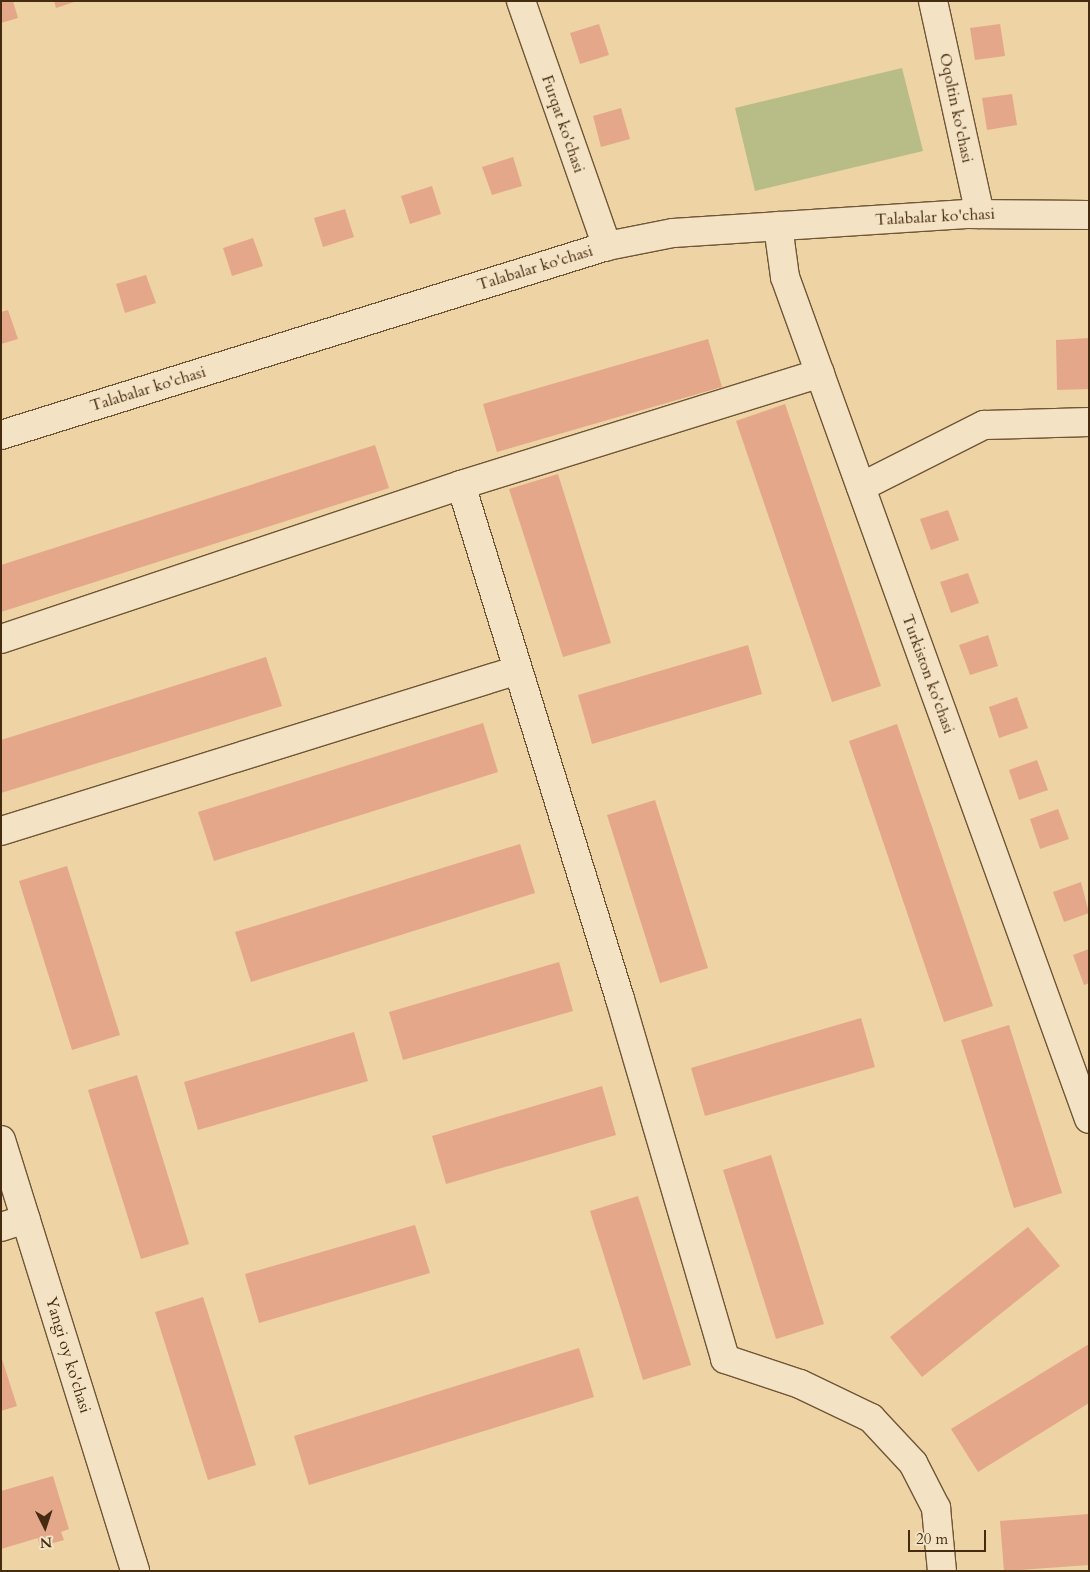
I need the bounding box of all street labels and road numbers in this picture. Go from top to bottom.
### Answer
street label: Oqoltin ko'chasi [935,51,977,165]
street label: Furqat ko'chasi [537,73,589,175]
street label: Talabalar ko'chasi [875,204,995,230]
street label: Talabalar ko'chasi [475,241,595,295]
street label: Talabalar ko'chasi [88,362,208,416]
street label: Turkiston ko'chasi [898,612,958,736]
street label: Yangi oy ko'chasi [41,1294,95,1416]

